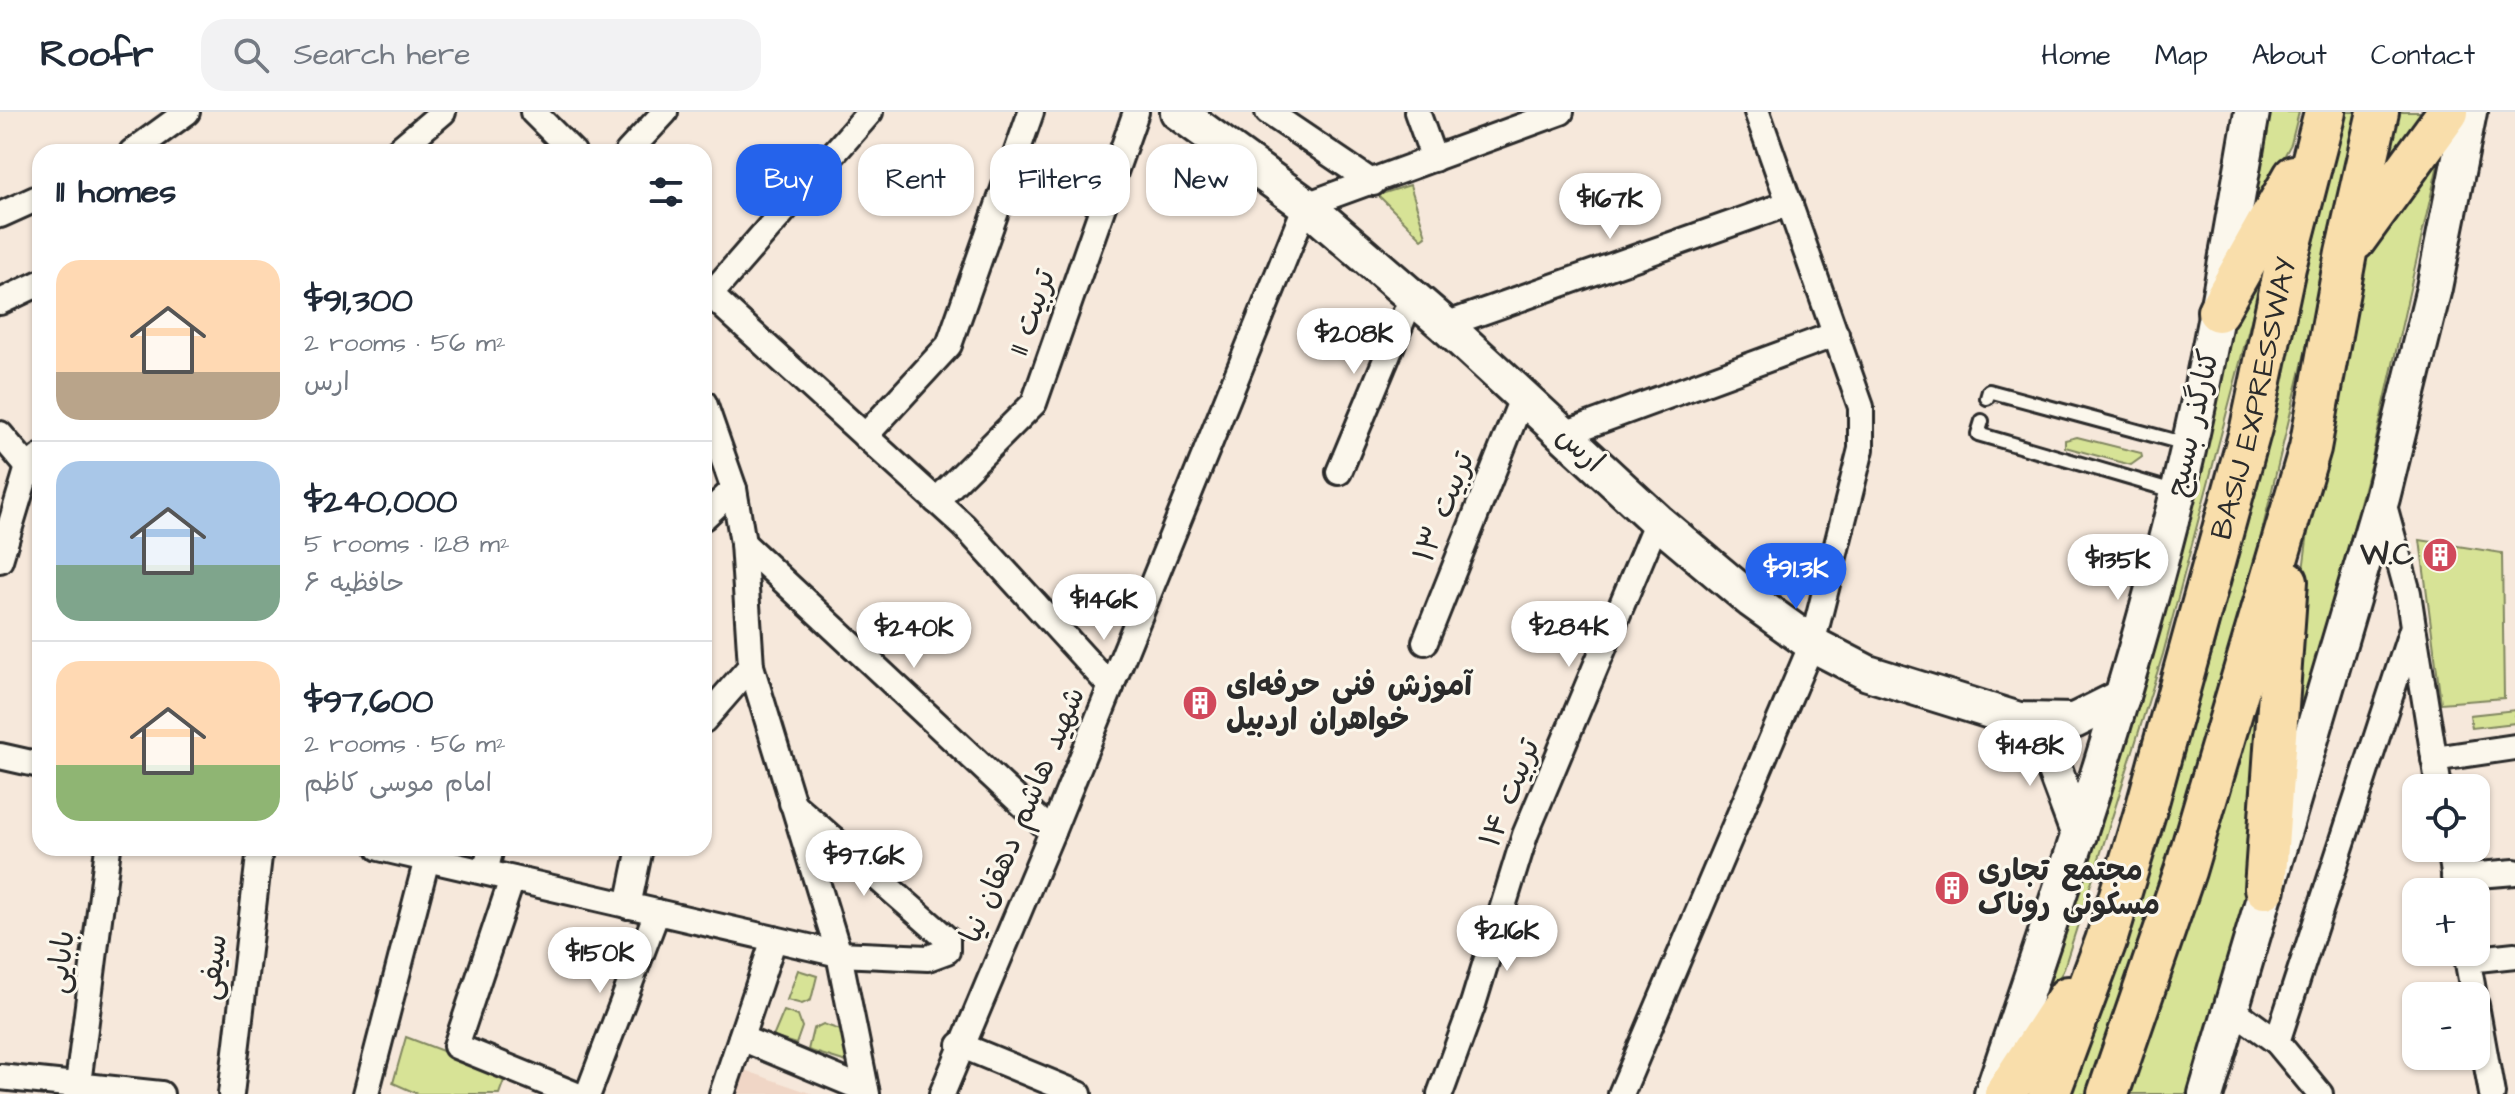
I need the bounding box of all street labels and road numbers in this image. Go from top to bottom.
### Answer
street label: BASIJ EXPRESSWAY [2200,253,2308,544]
street label: تربیت 11 [998,263,1066,360]
street label: کنارگذر بسیج [2156,345,2230,501]
street label: ارس [1546,416,1614,482]
street label: تربیت ۱۳ [1403,445,1485,568]
street label: شهید هاشم دهقان نیا [950,681,1096,949]
street label: تربیت ۱۴ [1469,732,1551,853]
street label: بابایی [36,928,86,996]
street label: سیفی [188,932,238,1002]

